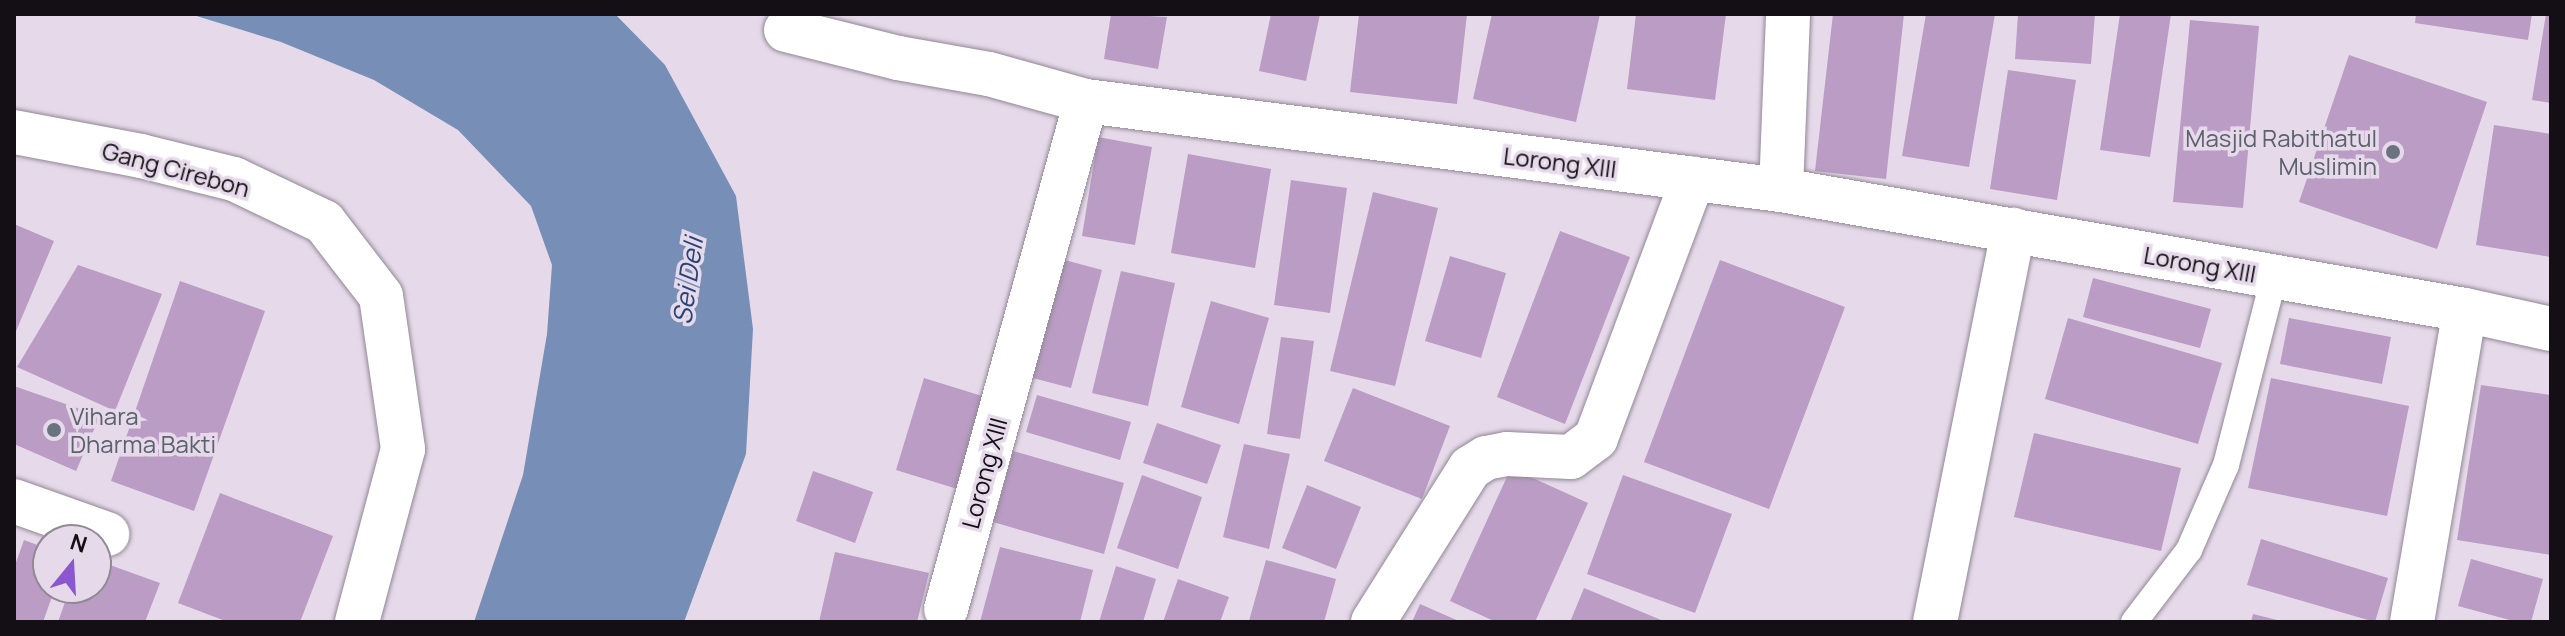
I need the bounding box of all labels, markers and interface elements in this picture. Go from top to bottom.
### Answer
place label: Masjid Rabithatul Muslimin [2185,124,2377,180]
street label: Gang Cirebon [99,135,253,203]
street label: Lorong XIII [1502,141,1618,183]
marker: Masjid Rabithatul Muslimin [2384,143,2402,161]
water label: Sei Deli [666,236,710,326]
street label: Lorong XIII [2142,240,2258,288]
place label: Vihara Dharma Bakti [70,402,216,458]
street label: Lorong XIII [955,414,1013,532]
marker: Vihara Dharma Bakti [45,421,63,439]
north arrow [32,524,112,604]
text: N [67,526,91,560]

